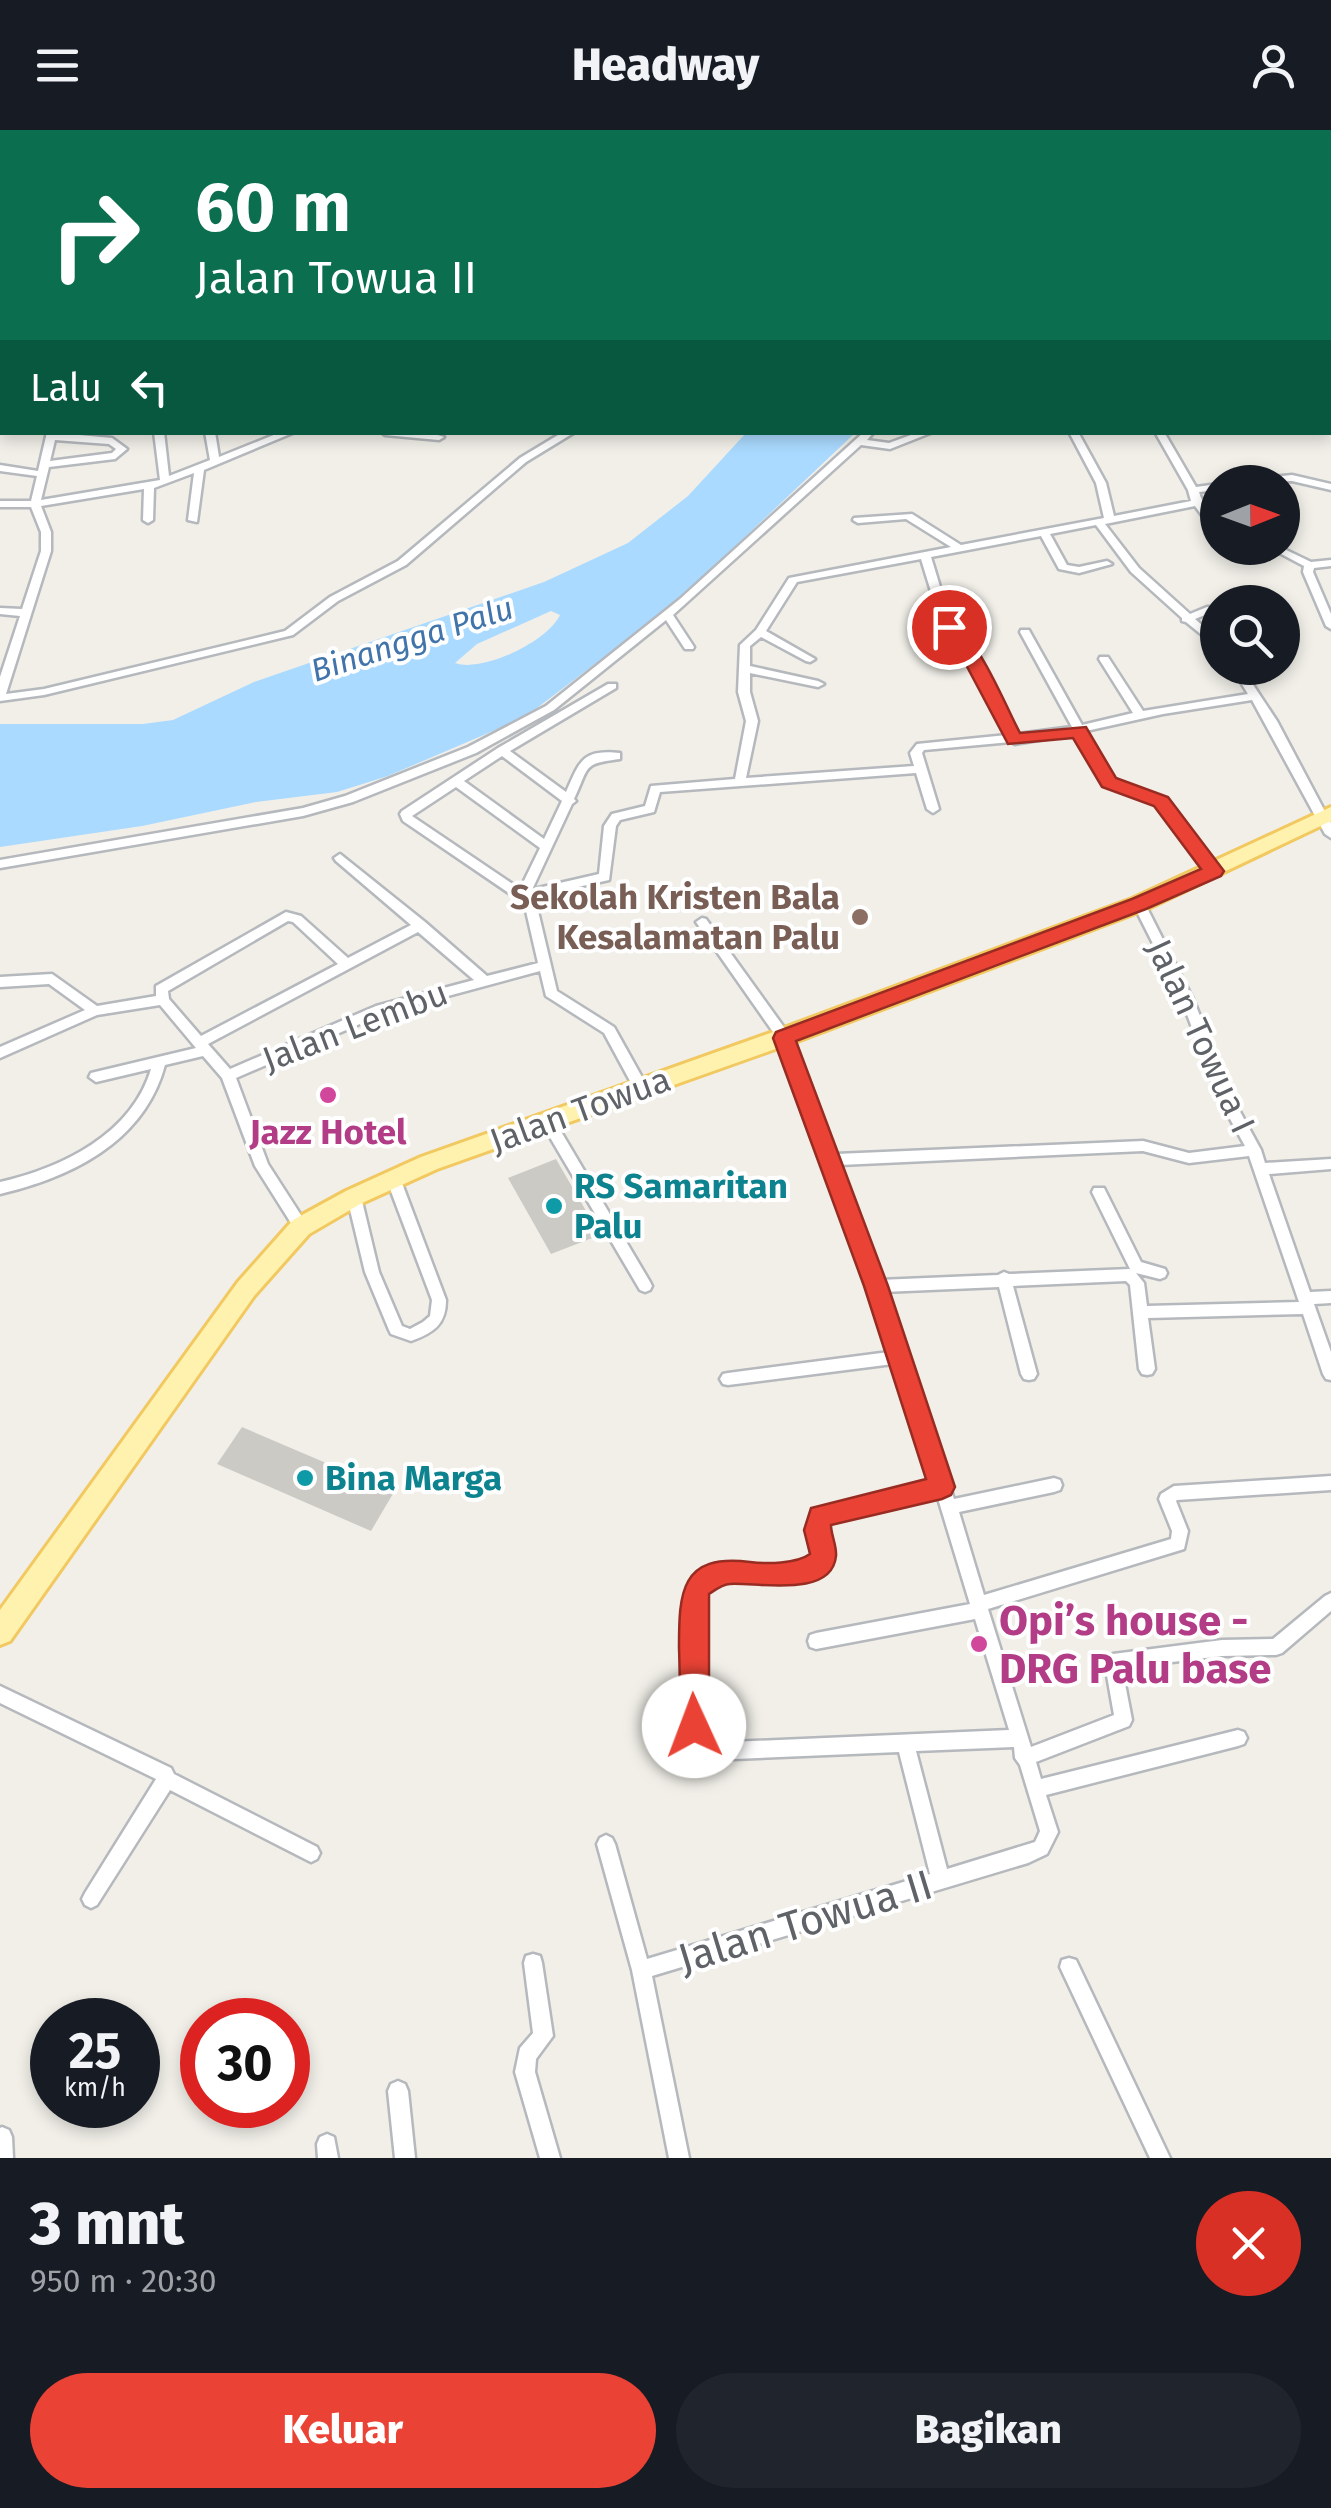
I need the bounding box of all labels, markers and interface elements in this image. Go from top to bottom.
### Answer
icon: menu [30,38,85,93]
text: Headway [572,38,759,92]
icon: person [1246,38,1301,93]
text: 60 m [195,166,351,250]
icon: right [30,170,160,300]
text: Jalan Towua II [195,251,477,305]
icon: left [122,360,177,415]
text: Lalu [30,365,102,411]
north arrow [1200,465,1300,565]
map controls [1200,465,1300,685]
pin [907,585,992,670]
button: search [1200,585,1300,685]
water label: Binangga Palu [306,588,518,690]
icon: arrive [922,600,977,655]
place label: Sekolah Kristen Bala Kesalamatan Palu [510,876,840,958]
marker: Sekolah Kristen Bala Kesalamatan Palu [849,906,871,928]
street label: Jalan Towua I [1138,932,1264,1140]
street label: Jalan Lembu [256,971,454,1081]
street label: Jalan Towua [484,1058,676,1162]
marker: Jazz Hotel [317,1084,339,1106]
place label: Jazz Hotel [248,1111,407,1153]
place label: RS Samaritan Palu [574,1165,788,1247]
marker: RS Samaritan Palu [543,1195,565,1217]
place label: Bina Marga [325,1457,502,1499]
marker: Bina Marga [294,1467,316,1489]
place label: Opi’s house - DRG Palu base [999,1596,1272,1694]
marker: Opi’s house - DRG Palu base [968,1633,990,1655]
position arrow [642,1674,746,1778]
street label: Jalan Towua II [672,1860,938,1984]
speed limit sign: 30 [180,1998,310,2128]
text: 25 [69,2021,121,2081]
text: km/h [64,2073,126,2103]
text: 3 mnt [30,2188,184,2260]
button: close [1196,2191,1301,2296]
text: 950 m · 20:30 [30,2262,217,2300]
button: Keluar [30,2373,656,2488]
button: Bagikan [676,2373,1301,2488]

